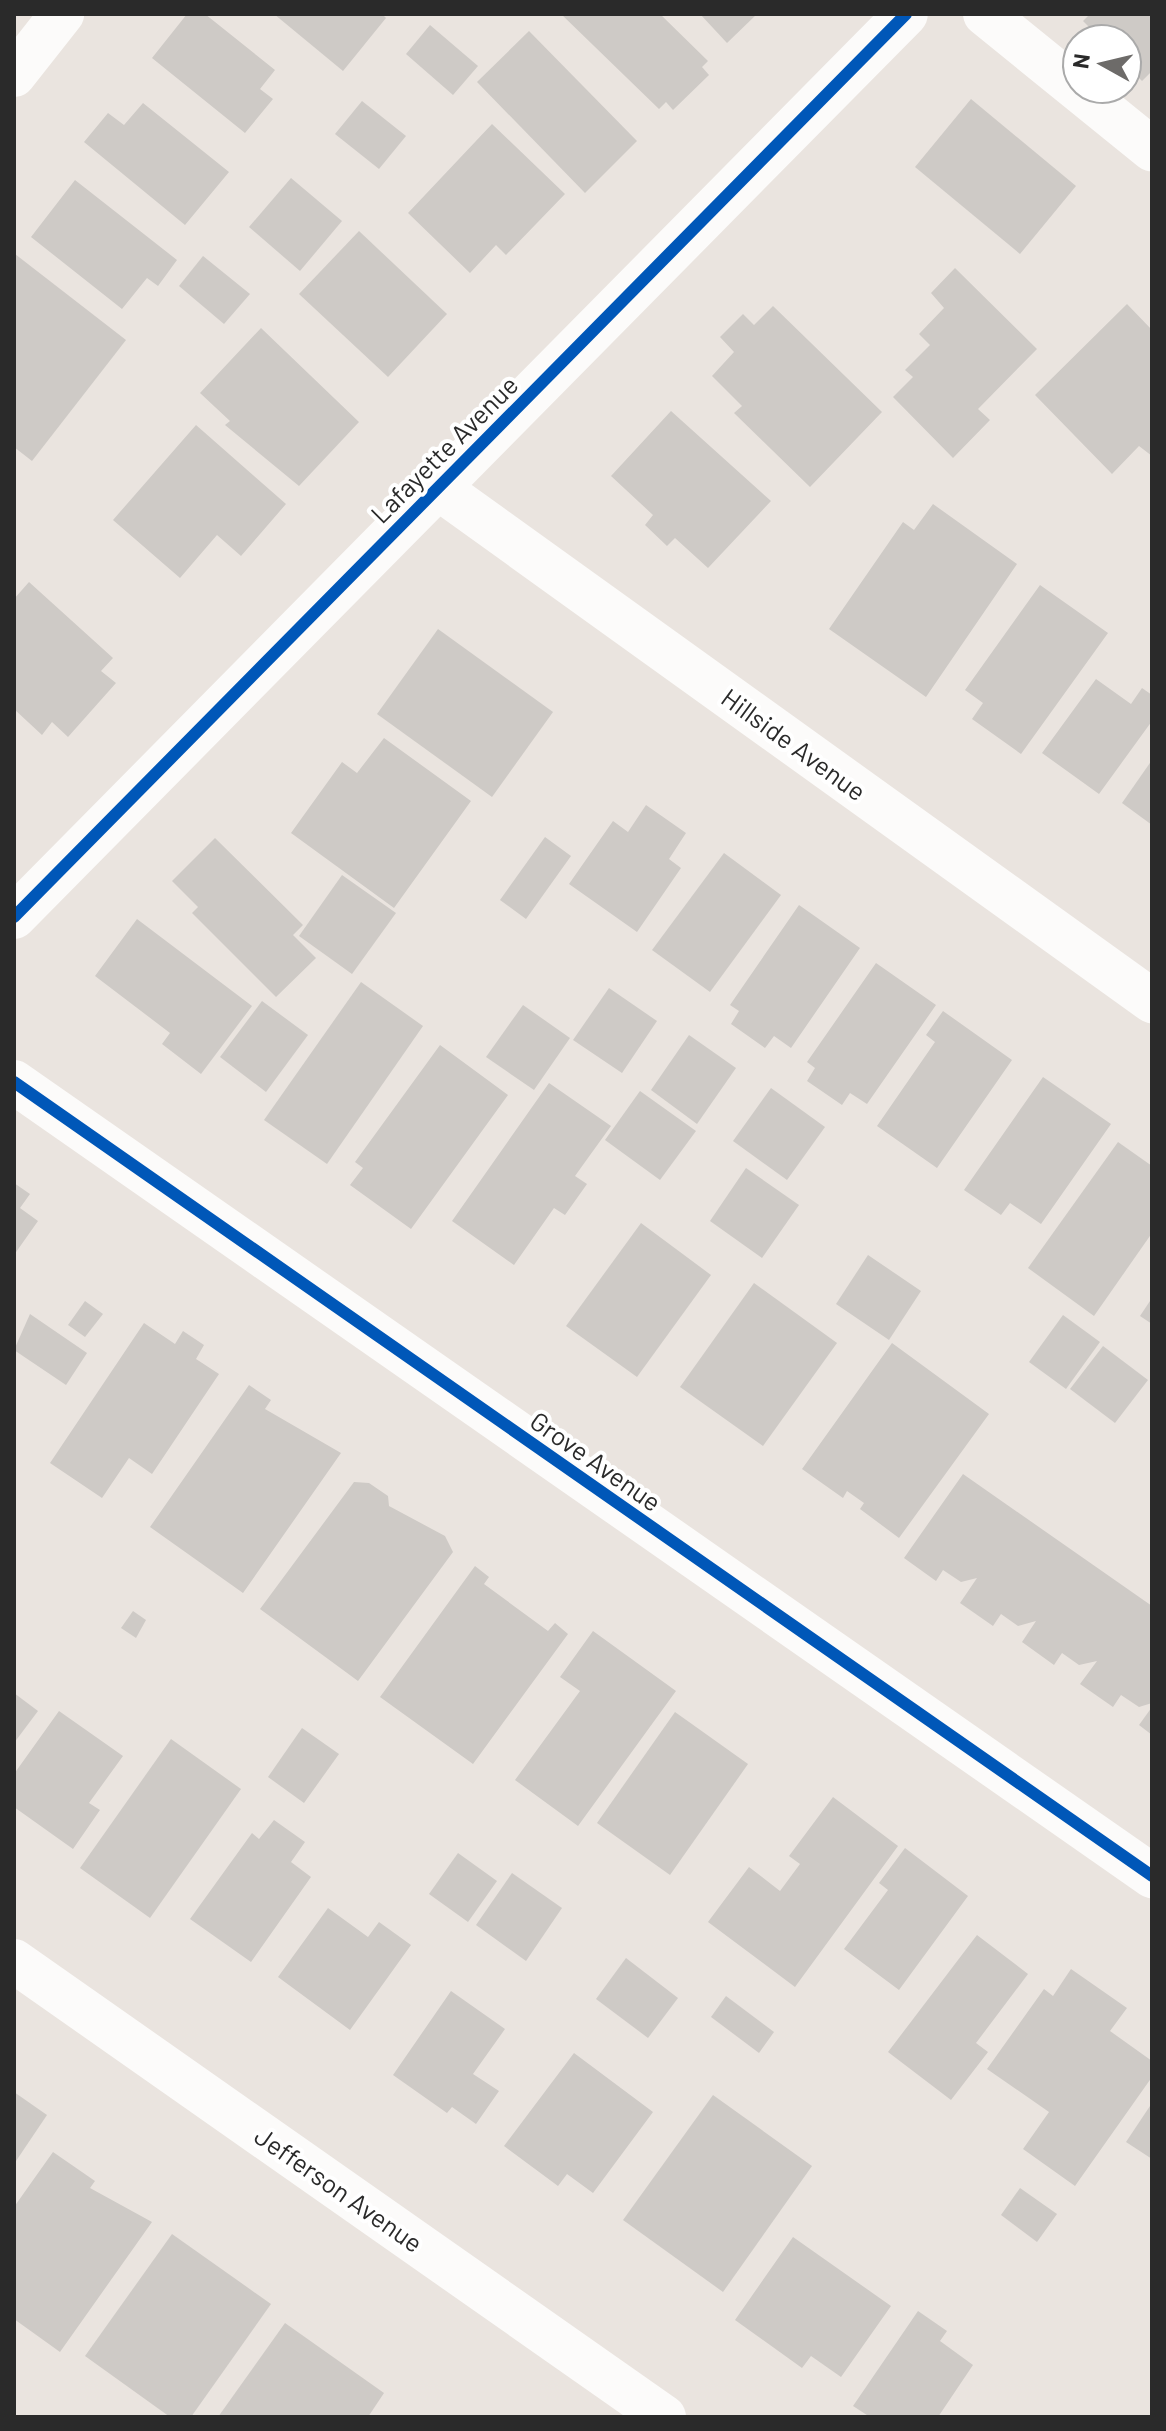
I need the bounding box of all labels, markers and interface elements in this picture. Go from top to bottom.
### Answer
north arrow [1062,24,1142,104]
text: N [1066,52,1094,70]
street label: Lafayette Avenue [364,369,524,529]
street label: Hillside Avenue [716,681,872,807]
street label: Grove Avenue [525,1404,667,1518]
street label: Jefferson Avenue [249,2120,429,2258]

